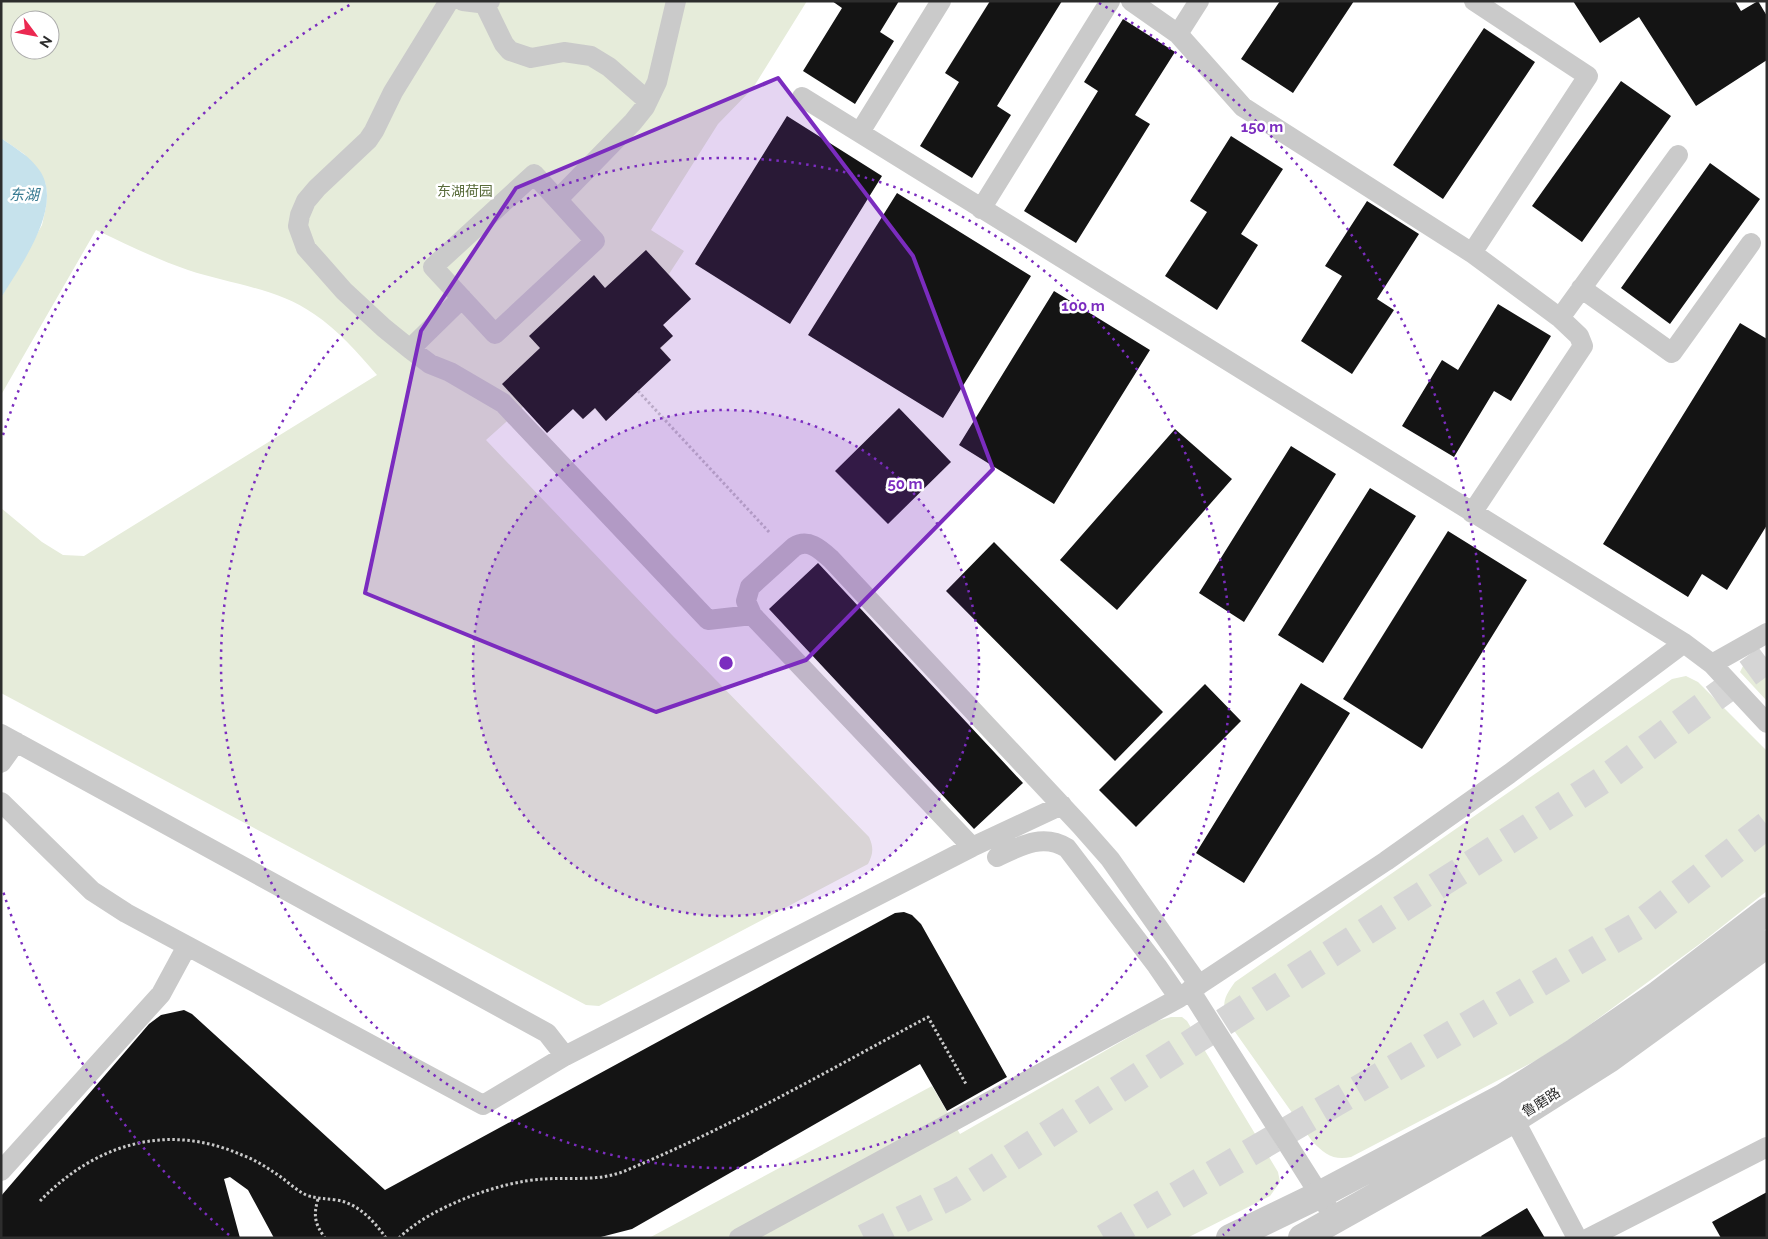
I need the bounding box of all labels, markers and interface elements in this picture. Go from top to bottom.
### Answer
north arrow [10,10,60,60]
text: N [36,33,56,51]
text: 150 m [1241,118,1283,136]
park label: 东湖荷园 [437,183,493,199]
water label: 东湖 [9,186,41,204]
text: 100 m [1061,297,1105,315]
text: 50 m [887,475,923,493]
centre of rings [717,654,735,672]
street label: 鲁磨路 [1519,1084,1563,1120]

